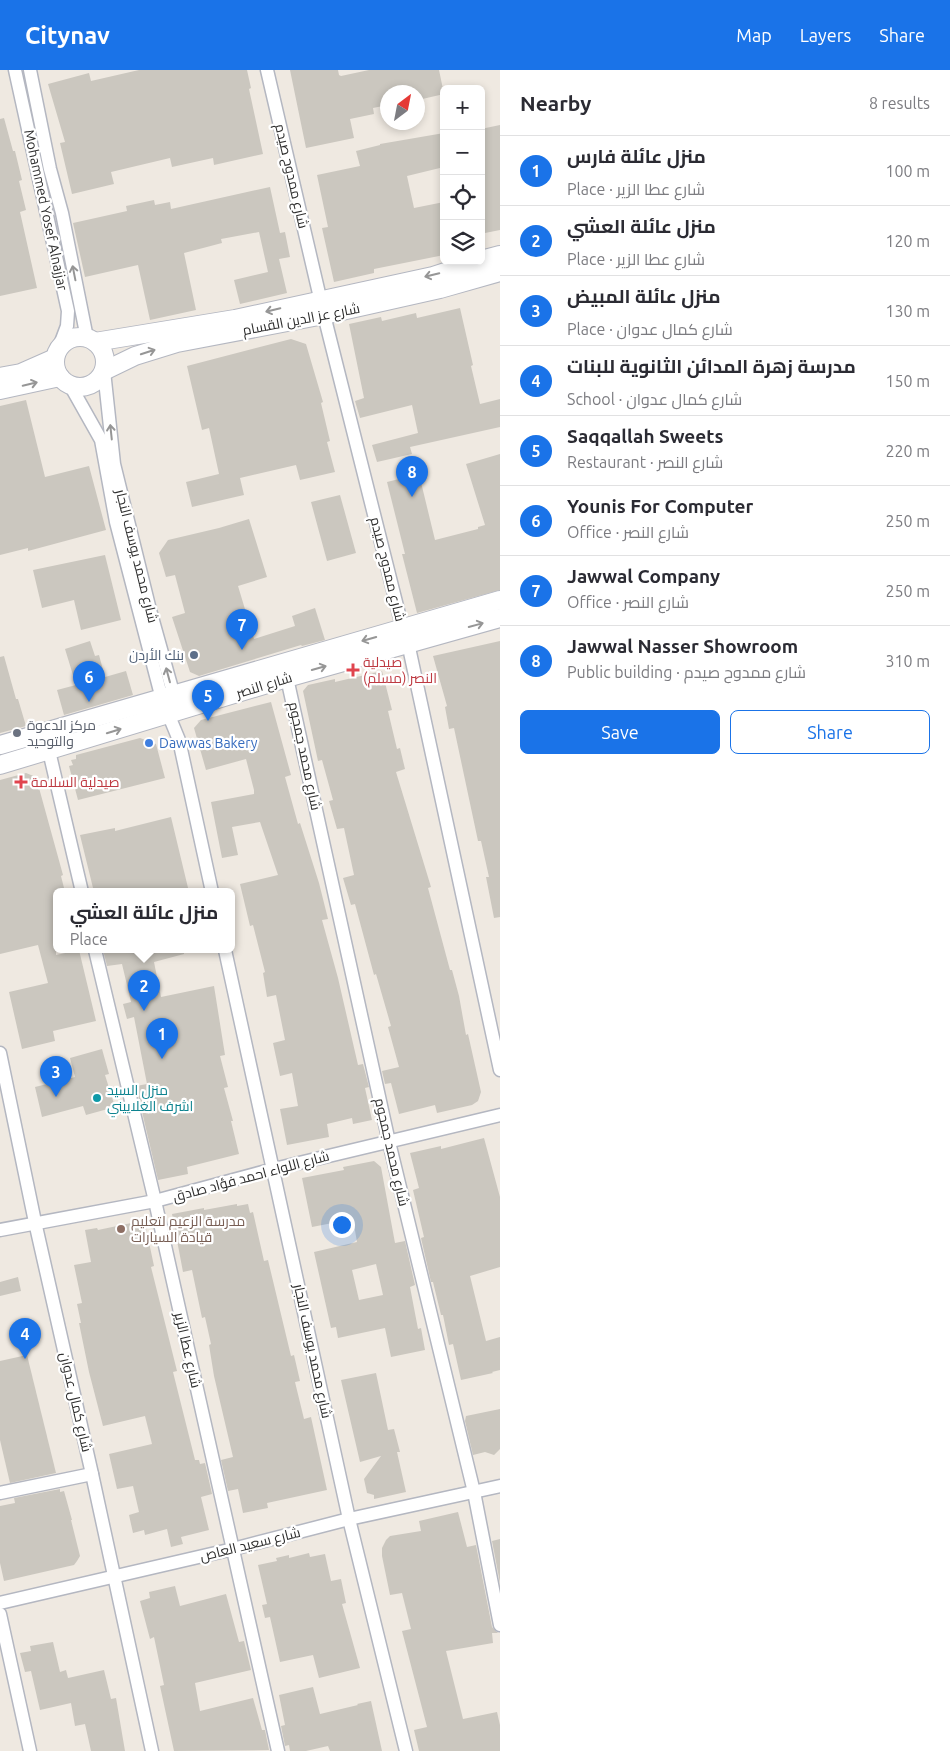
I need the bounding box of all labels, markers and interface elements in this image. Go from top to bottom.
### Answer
text: Citynav [25,22,110,49]
text: Map [736,25,772,45]
text: Layers [800,25,851,45]
text: Share [879,25,925,45]
north arrow [380,85,425,130]
map controls [440,85,485,265]
button: + [440,85,485,130]
text: Nearby [520,91,591,115]
text: 8 results [869,94,930,112]
street label: شارع ممدوح صيدم [270,122,312,230]
street label: Mohammed Yosef Alnajjar [21,128,71,293]
button: − [440,130,485,175]
text: منزل عائلة فارس [567,145,706,167]
text: 1 [531,162,541,180]
text: 100 m [885,162,930,180]
button: locate [440,175,485,220]
text: Place · شارع عطا الزير [567,180,705,198]
text: منزل عائلة العشي [567,215,716,237]
button: layers [440,220,485,265]
text: 2 [531,232,541,250]
text: 120 m [885,232,930,250]
text: Place · شارع عطا الزير [567,250,705,268]
one-way arrow [69,265,78,281]
one-way arrow [425,271,441,281]
text: منزل عائلة المبيض [567,285,720,307]
street label: شارع عز الدين القسام [241,300,361,340]
text: 3 [531,302,541,320]
text: 130 m [885,302,930,320]
one-way arrow [266,306,282,315]
text: Place · شارع كمال عدوان [567,320,733,338]
one-way arrow [140,347,156,356]
text: مدرسة زهرة المدائن الثانوية للبنات [567,355,856,377]
text: 4 [531,372,541,390]
text: 150 m [885,372,930,390]
one-way arrow [22,379,38,388]
text: School · شارع كمال عدوان [567,390,742,408]
one-way arrow [106,424,116,440]
text: Saqqallah Sweets [567,425,723,447]
text: 5 [531,442,541,460]
text: 220 m [885,442,930,460]
text: Restaurant · شارع النصر [567,453,723,471]
pin: 8 [396,456,428,497]
street label: شارع محمد يوسف النجار [111,486,161,625]
text: Younis For Computer [567,495,753,517]
text: 6 [531,512,541,530]
text: 250 m [885,512,930,530]
street label: شارع ممدوح صيدم [365,515,409,623]
text: Office · شارع النصر [567,523,689,541]
text: Jawwal Company [567,565,720,587]
text: 7 [531,582,541,600]
text: 250 m [885,582,930,600]
text: Office · شارع النصر [567,593,689,611]
pin: 7 [226,609,258,650]
one-way arrow [467,619,483,629]
one-way arrow [362,635,378,645]
text: Jawwal Nasser Showroom [567,635,798,657]
place label: بنك الأردن [129,647,184,663]
marker: بنك الأردن [188,649,200,661]
text: 8 [531,652,541,670]
text: 310 m [885,652,930,670]
place label: صيدلية النصر (مسلم) [363,654,437,688]
pin: 6 [73,661,105,702]
one-way arrow [311,663,327,673]
text: Public building · شارع ممدوح صيدم [567,663,806,681]
marker: صيدلية النصر (مسلم) [347,664,359,676]
one-way arrow [163,668,172,684]
street label: شارع النصر [233,669,294,702]
pin: 5 [192,680,224,721]
street label: شارع محمد جمجوم [284,700,324,812]
button: Save [520,710,720,754]
button: Share [730,710,930,754]
place label: مركز الدعوة والتوحيد [27,717,96,749]
one-way arrow [105,726,121,735]
marker: مركز الدعوة والتوحيد [11,727,23,739]
place label: Dawwas Bakery [159,735,258,751]
marker: Dawwas Bakery [143,737,155,749]
place label: صيدلية السلامة [31,774,119,790]
marker: صيدلية السلامة [15,776,27,788]
popup [53,888,235,953]
text: منزل عائلة العشي [70,901,218,923]
text: Place [70,930,108,948]
pin: 2 [128,970,160,1011]
pin: 1 [146,1018,178,1059]
pin: 3 [40,1056,72,1097]
place label: منزل السيد اشرف الغلاييني [107,1082,193,1118]
marker: منزل السيد اشرف الغلاييني [91,1092,103,1104]
street label: شارع محمد جمجوم [370,1096,412,1208]
street label: شارع اللواء احمد فؤاد صادق [171,1147,331,1206]
your location [329,1212,355,1238]
place label: مدرسة الزعيم لتعليم قيادة السيارات [131,1213,245,1245]
marker: مدرسة الزعيم لتعليم قيادة السيارات [115,1223,127,1235]
street label: شارع محمد يوسف النجار [290,1281,335,1420]
street label: شارع عطا الزير [170,1310,204,1390]
pin: 4 [9,1318,41,1359]
street label: شارع كمال عدوان [56,1351,95,1454]
street label: شارع سعيد العاص [198,1524,302,1565]

